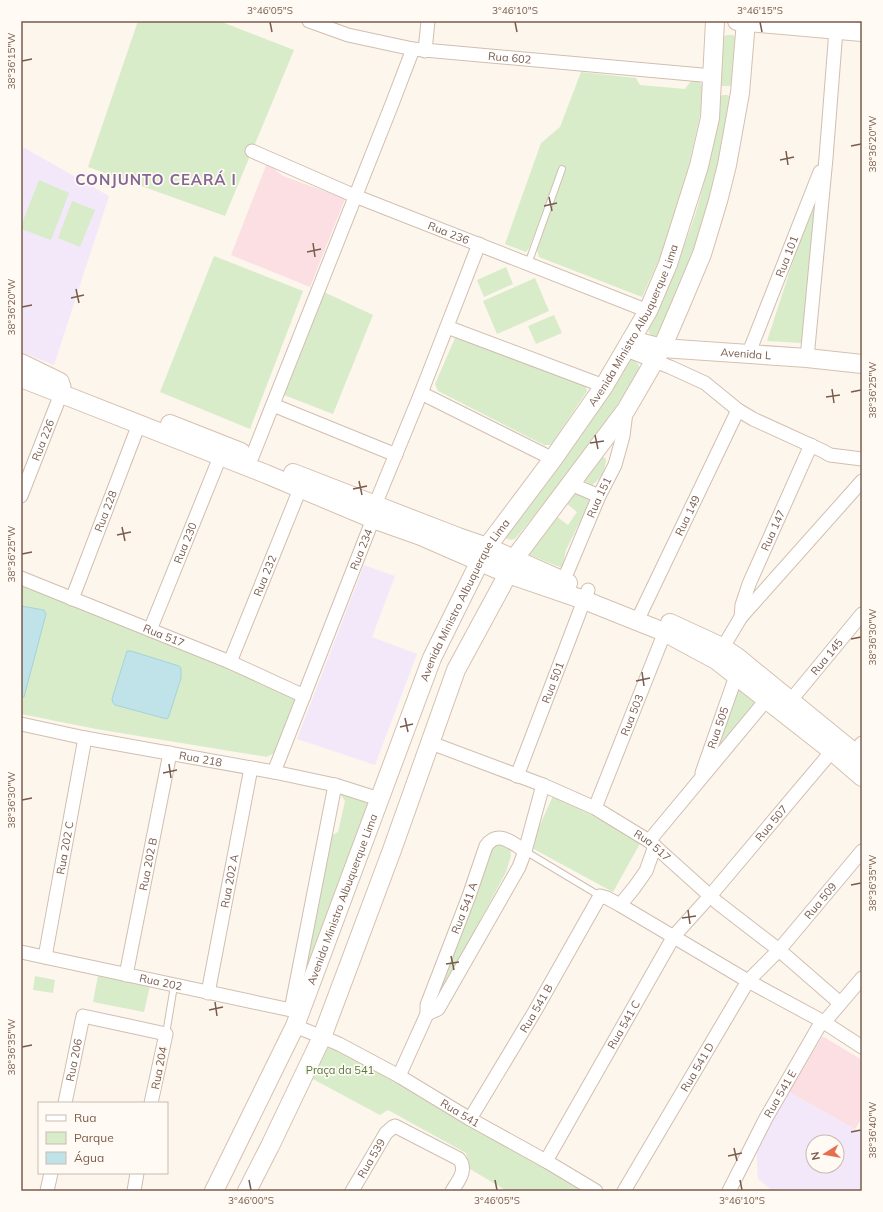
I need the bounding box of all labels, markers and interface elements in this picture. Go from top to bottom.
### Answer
text: 3°46'05"S [247,4,293,17]
text: 3°46'10"S [492,4,538,17]
text: 3°46'15"S [737,4,783,17]
text: 38°36'15"W [5,33,18,89]
street label: Rua 602 [487,49,532,67]
text: 38°36'20"W [866,116,879,172]
district label: CONJUNTO CEARÁ I [75,170,237,189]
street label: Rua 236 [426,218,472,247]
street label: Rua 101 [772,234,801,279]
street label: Avenida Ministro Albuquerque Lima [585,243,681,409]
text: 38°36'20"W [5,279,18,335]
street label: Avenida L [720,345,772,363]
text: 38°36'25"W [866,362,879,418]
street label: Rua 226 [28,417,57,463]
street label: Rua 151 [584,475,615,520]
street label: Rua 228 [91,488,120,534]
street label: Rua 149 [672,493,703,538]
street label: Rua 147 [758,508,788,553]
street label: Avenida Ministro Albuquerque Lima [417,516,513,683]
street label: Rua 230 [171,520,200,566]
text: 38°36'25"W [5,526,18,582]
street label: Rua 234 [347,526,376,572]
street label: Rua 232 [250,553,280,598]
text: 38°36'30"W [866,609,879,665]
street label: Rua 517 [141,621,187,650]
street label: Rua 145 [807,635,846,678]
street label: Rua 501 [538,660,567,705]
street label: Rua 503 [617,692,646,738]
street label: Rua 505 [704,705,732,750]
street label: Rua 218 [178,748,224,770]
text: 38°36'30"W [5,772,18,828]
street label: Rua 507 [752,802,791,844]
street label: Avenida Ministro Albuquerque Lima [304,812,380,987]
street label: Rua 202 C [53,820,77,875]
street label: Rua 517 [631,826,674,864]
street label: Rua 202 B [136,836,160,892]
street label: Rua 202 A [217,853,241,909]
text: 38°36'35"W [866,855,879,911]
street label: Rua 541 A [448,880,480,936]
street label: Rua 509 [801,880,840,922]
street label: Rua 202 [138,971,184,994]
street label: Rua 541 B [517,982,556,1035]
street label: Rua 541 C [604,998,643,1051]
text: 38°36'35"W [5,1019,18,1075]
street label: Rua 206 [63,1037,85,1083]
street label: Rua 541 D [677,1040,717,1094]
street label: Rua 204 [148,1045,170,1091]
park label: Praça da 541 [306,1063,374,1077]
street label: Rua 541 E [761,1067,799,1120]
street label: Rua 541 [438,1096,482,1130]
legend [38,1102,168,1174]
text: 38°36'40"W [866,1102,879,1158]
text: Rua [74,1110,96,1125]
text: Parque [74,1130,114,1145]
north arrow [805,1134,845,1174]
street label: Rua 539 [354,1136,388,1180]
text: Água [74,1150,104,1165]
text: N [808,1150,823,1161]
text: 3°46'00"S [228,1194,274,1207]
text: 3°46'05"S [474,1194,520,1207]
text: 3°46'10"S [719,1194,765,1207]

